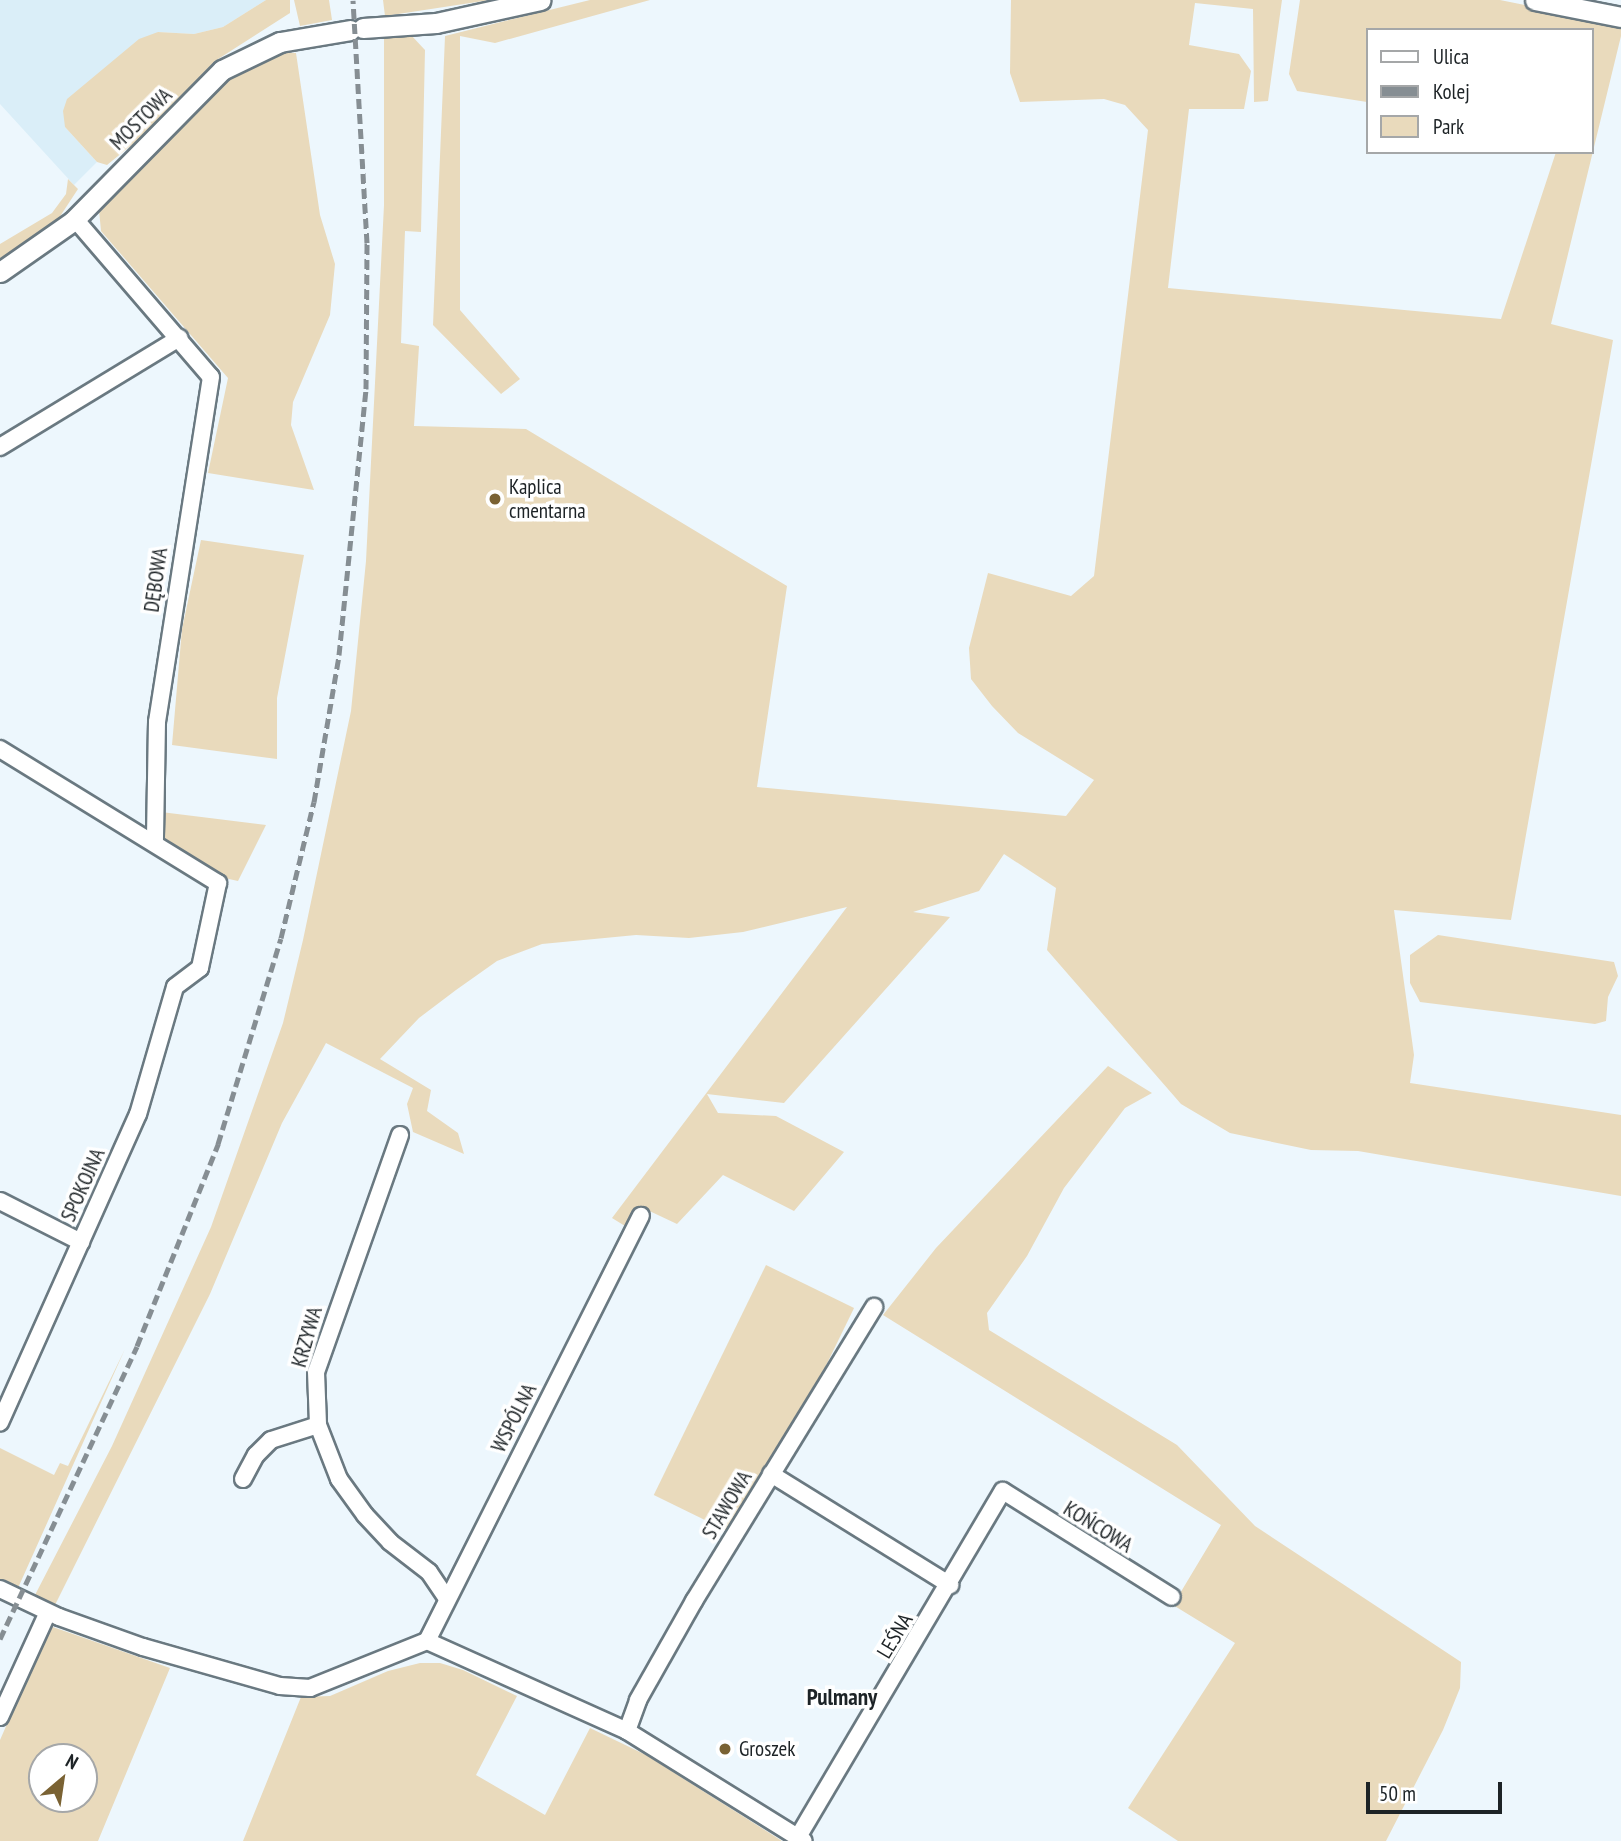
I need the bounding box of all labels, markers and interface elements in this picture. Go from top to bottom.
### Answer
legend [1366,28,1593,154]
text: Ulica [1433,43,1469,70]
text: Kolej [1433,78,1470,105]
street label: MOSTOWA [105,83,177,155]
text: Park [1433,113,1464,140]
place label: Kaplica cmentarna [509,474,586,524]
marker: Kaplica cmentarna [487,491,503,507]
street label: DĘBOWA [139,546,173,614]
street label: SPOKOJNA [56,1145,110,1225]
street label: KRZYWA [286,1304,328,1370]
street label: WSPÓLNA [486,1379,542,1457]
street label: STAWOWA [697,1466,757,1544]
street label: KOŃCOWA [1059,1496,1137,1558]
street label: LEŚNA [872,1609,918,1663]
district label: Pulmany [807,1683,877,1711]
place label: Groszek [739,1736,795,1762]
marker: Groszek [717,1741,733,1757]
north arrow [28,1743,98,1813]
text: N [62,1748,83,1774]
scale bar [1369,1768,1506,1812]
text: 50 m [1379,1780,1416,1807]

